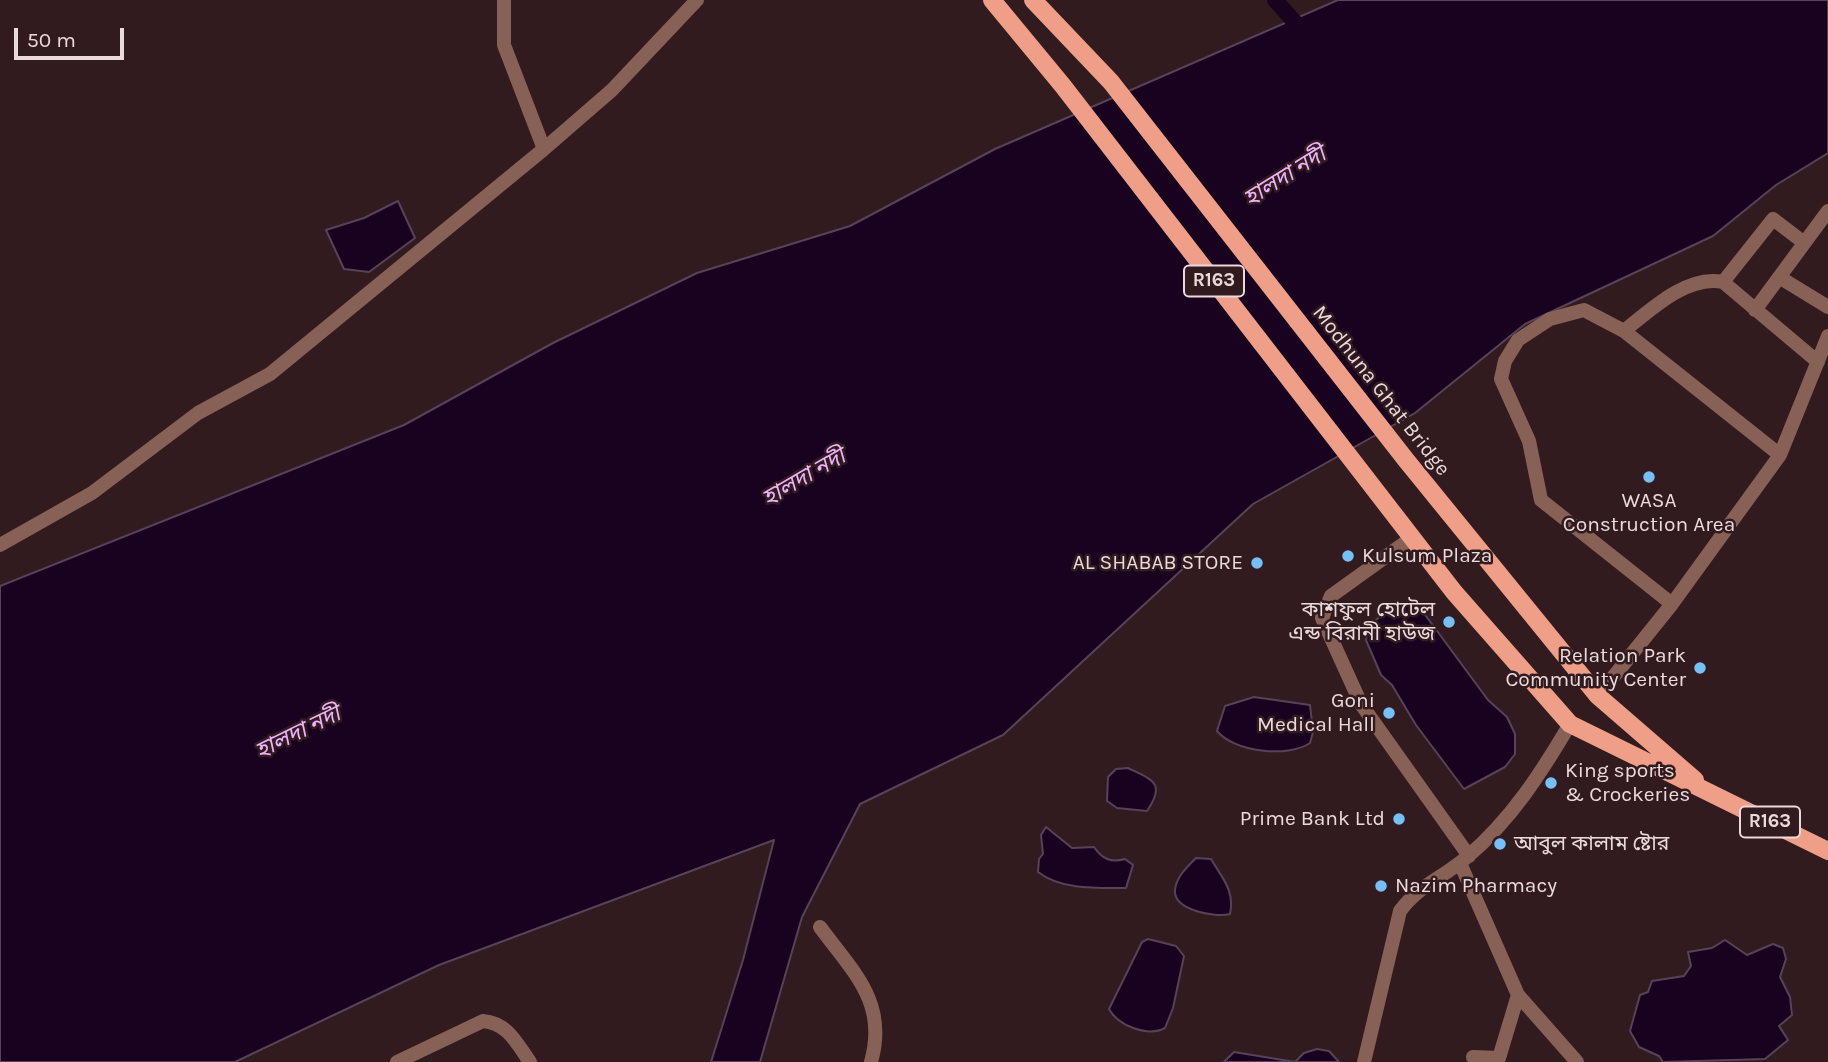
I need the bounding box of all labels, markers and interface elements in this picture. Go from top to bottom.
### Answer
scale bar [18,14,128,58]
text: 50 m [27,28,76,52]
water label: হালদা নদী [1239,141,1331,213]
road number: R163 [1184,266,1244,296]
street label: Modhuna Ghat Bridge [1307,301,1455,481]
water label: হালদা নদী [757,443,851,513]
marker: WASA Construction Area [1641,469,1657,485]
place label: WASA Construction Area [1563,488,1735,538]
place label: Kulsum Plaza [1362,543,1492,569]
marker: Kulsum Plaza [1340,548,1356,564]
place label: AL SHABAB STORE [1073,550,1243,576]
marker: AL SHABAB STORE [1249,555,1265,571]
place label: কাশফুল হোটেল এন্ড বিরানী হাউজ [1289,597,1435,647]
marker: কাশফুল হোটেল এন্ড বিরানী হাউজ [1441,614,1457,630]
place label: Relation Park Community Center [1505,643,1686,693]
marker: Relation Park Community Center [1692,660,1708,676]
place label: Goni Medical Hall [1257,688,1375,738]
water label: হালদা নদী [251,701,345,765]
marker: Goni Medical Hall [1381,705,1397,721]
place label: King sports & Crockeries [1565,758,1690,808]
marker: King sports & Crockeries [1543,775,1559,791]
place label: Prime Bank Ltd [1240,806,1385,832]
road number: R163 [1740,806,1800,838]
marker: Prime Bank Ltd [1391,811,1407,827]
place label: আবুল কালাম ষ্টোর [1514,831,1669,857]
marker: আবুল কালাম ষ্টোর [1492,836,1508,852]
place label: Nazim Pharmacy [1395,873,1557,899]
marker: Nazim Pharmacy [1373,878,1389,894]

